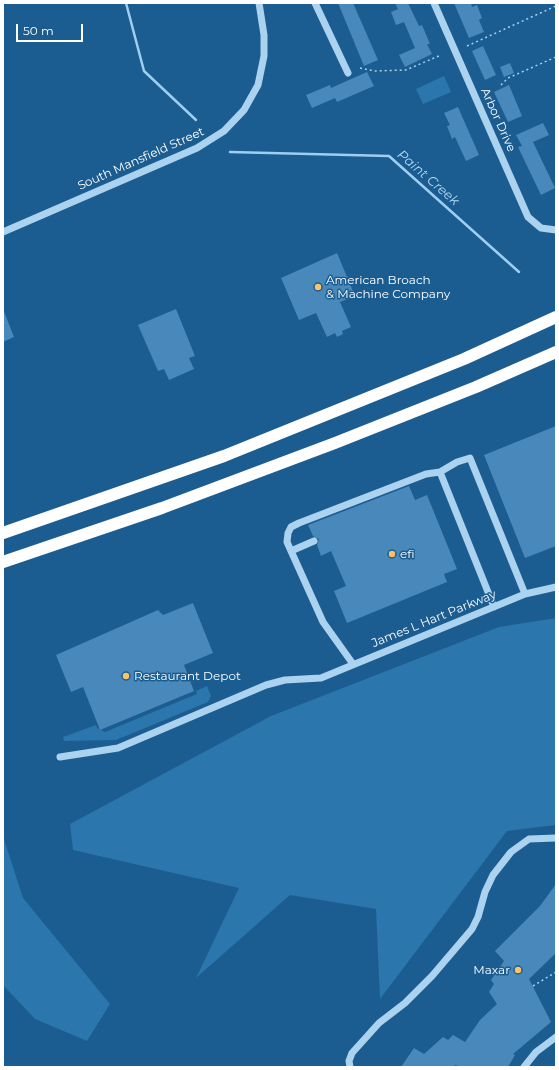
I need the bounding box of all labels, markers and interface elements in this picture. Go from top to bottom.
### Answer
scale bar [18,16,85,42]
text: 50 m [23,23,54,38]
street label: Arbor Drive [478,86,518,154]
street label: South Mansfield Street [76,125,206,193]
water label: Paint Creek [394,147,462,209]
place label: American Broach & Machine Company [326,273,450,301]
marker: American Broach & Machine Company [313,282,323,292]
place label: efi [400,547,415,561]
marker: efi [387,549,397,559]
street label: James L Hart Parkway [370,587,498,651]
place label: Restaurant Depot [134,669,241,683]
marker: Restaurant Depot [121,671,131,681]
place label: Maxar [473,963,510,977]
marker: Maxar [513,965,523,975]

